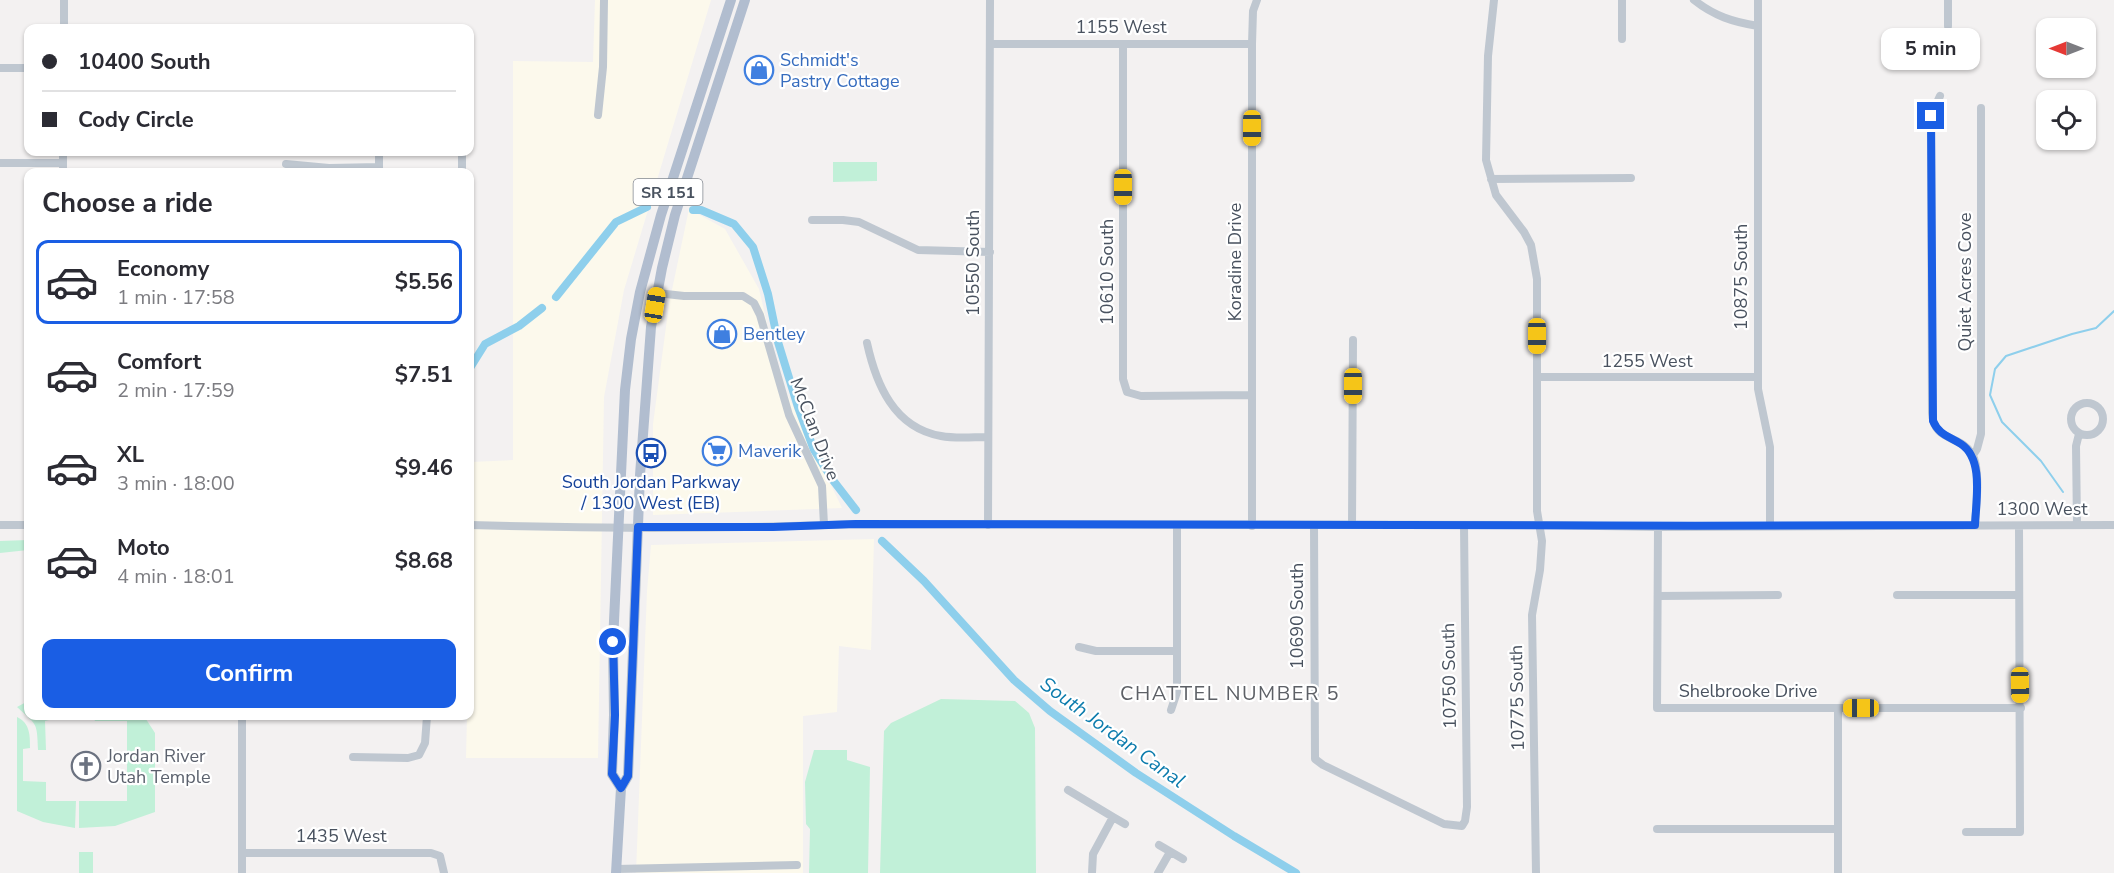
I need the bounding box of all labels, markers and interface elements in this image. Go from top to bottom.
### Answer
street label: 1155 West [1075,15,1167,39]
north arrow [2036,18,2096,78]
map controls [2036,18,2096,150]
callout: 5 min [1882,29,1980,71]
text: 5 min [1905,35,1956,62]
text: 10400 South [78,47,211,77]
place label: Schmidt's Pastry Cottage [780,48,900,93]
shop icon: Schmidt's Pastry Cottage [743,54,775,86]
button: locate [2036,90,2096,150]
route end [1917,102,1944,129]
text: Cody Circle [78,105,194,135]
car [1243,110,1261,146]
car [1114,169,1132,205]
road number: SR 151 [634,179,702,205]
text: Choose a ride [42,185,213,222]
street label: Koradine Drive [1223,203,1247,321]
street label: 10550 South [961,210,985,316]
street label: Quiet Acres Cove [1953,212,1977,352]
street label: 10610 South [1095,219,1119,325]
street label: 10875 South [1729,224,1753,330]
text: Economy [117,254,209,284]
icon: car [45,255,99,309]
text: $5.56 [395,267,453,297]
text: 1 min · 17:58 [117,284,235,311]
car [643,286,667,324]
shop icon: Bentley [706,318,738,350]
car [1528,318,1546,354]
place label: Bentley [743,322,806,346]
text: Comfort [117,347,201,377]
icon: car [45,348,99,402]
street label: 1255 West [1601,349,1693,373]
text: $7.51 [395,360,453,390]
car [1344,368,1362,404]
street label: McClan Drive [784,374,846,484]
text: 2 min · 17:59 [117,377,235,404]
supermarket icon: Maverik [701,435,733,467]
bus stop icon: South Jordan Parkway / 1300 West (EB) [635,437,667,469]
place label: Maverik [738,439,802,463]
text: XL [117,440,144,470]
icon: car [45,441,99,495]
text: $9.46 [395,453,453,483]
text: 3 min · 18:00 [117,470,235,497]
place label: South Jordan Parkway / 1300 West (EB) [562,470,741,515]
street label: 1300 West [1996,497,2088,521]
text: Moto [117,533,170,563]
icon: car [45,534,99,588]
text: $8.68 [395,546,453,576]
text: 4 min · 18:01 [117,563,235,590]
street label: 10690 South [1285,563,1309,669]
street label: 10750 South [1436,623,1462,729]
route start [599,628,626,655]
button: Confirm [42,639,456,708]
street label: 10775 South [1504,645,1530,751]
car [2011,667,2029,703]
water label: South Jordan Canal [1035,671,1191,794]
street label: Shelbrooke Drive [1679,679,1817,703]
district label: CHATTEL NUMBER 5 [1120,680,1340,707]
car [1843,699,1879,717]
place label: Jordan River Utah Temple [106,744,211,789]
church icon: Jordan River Utah Temple [70,750,102,782]
street label: 1435 West [295,824,387,848]

